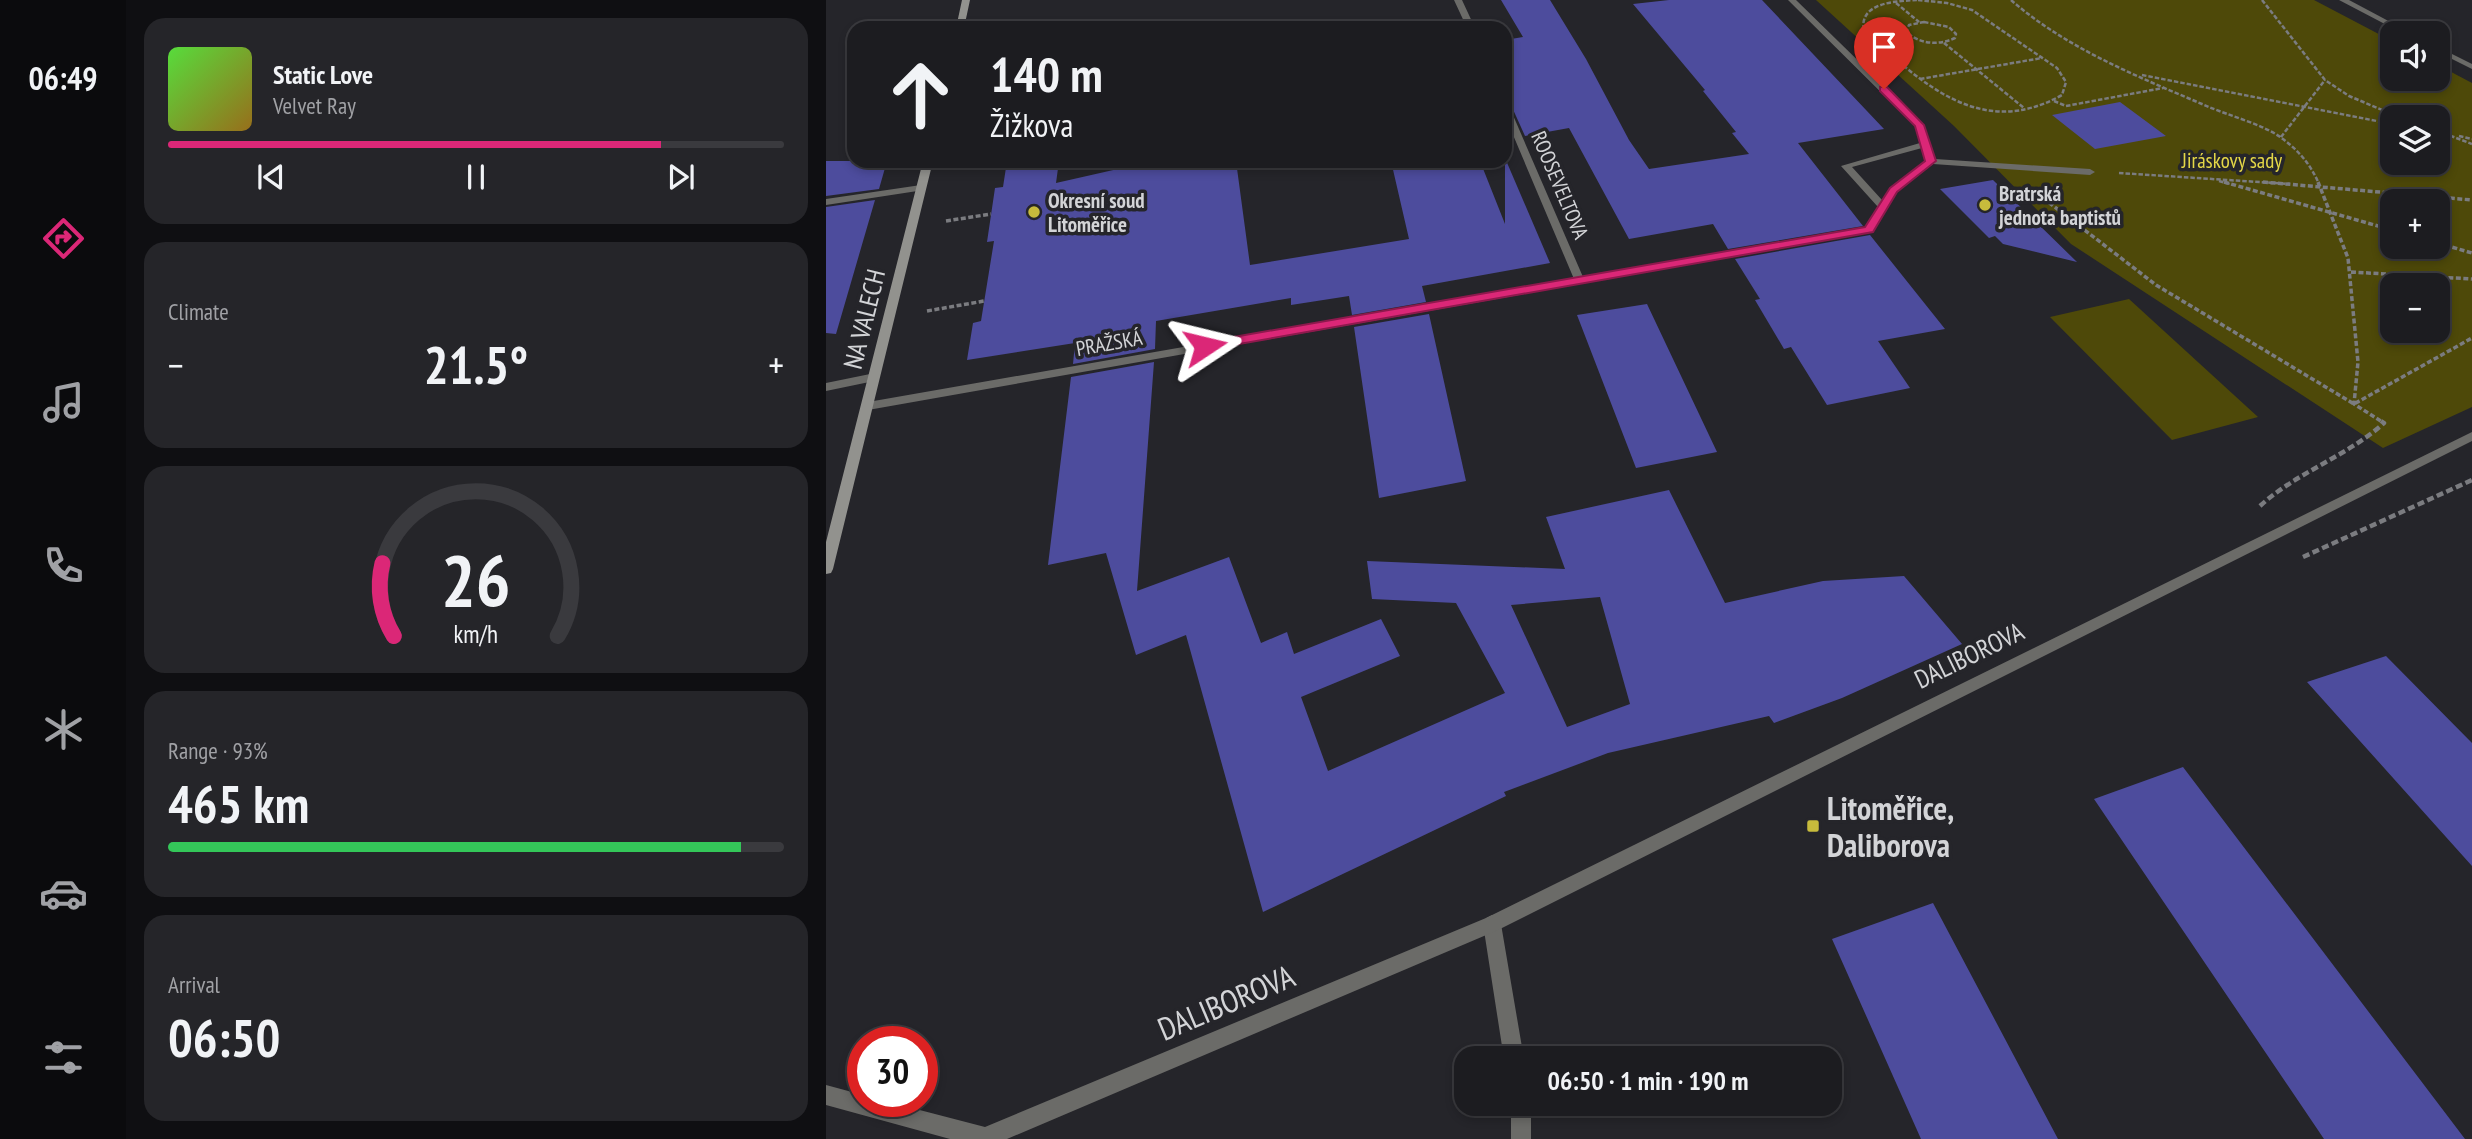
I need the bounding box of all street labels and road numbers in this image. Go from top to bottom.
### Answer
street label: ROOSEVELTOVA [1525,127,1595,243]
street label: NA VALECH [836,266,892,372]
street label: PRAŽSKÁ [1074,324,1144,362]
street label: DALIBOROVA [1909,614,2030,696]
street label: DALIBOROVA [1151,954,1301,1050]

